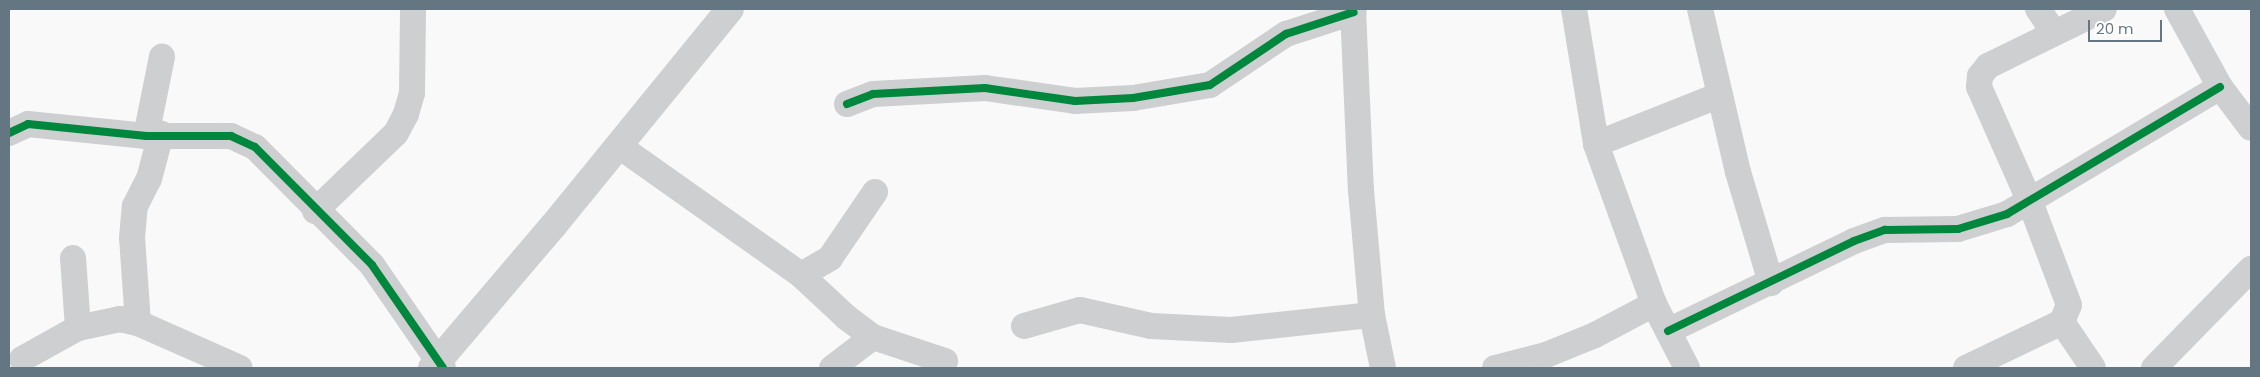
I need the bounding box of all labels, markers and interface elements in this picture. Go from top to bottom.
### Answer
scale bar [2090,10,2164,42]
text: 20 m [2096,18,2134,39]

